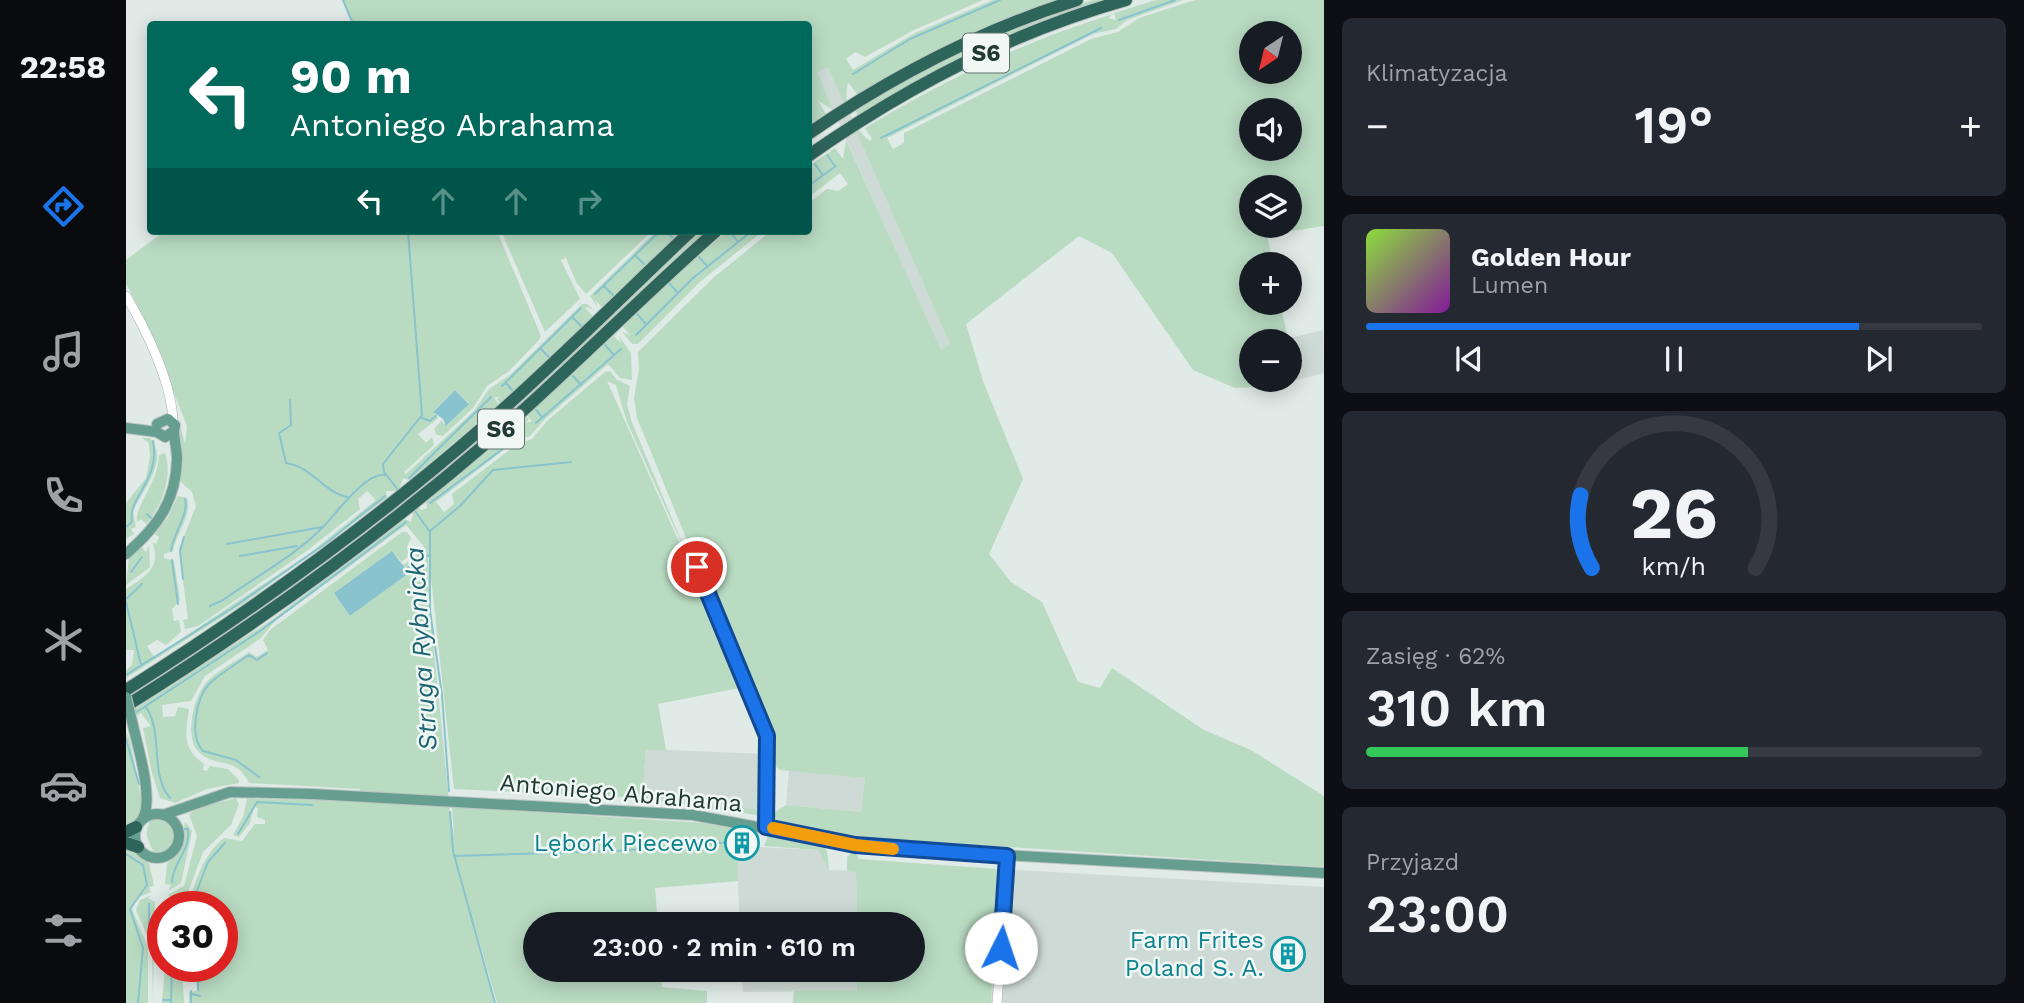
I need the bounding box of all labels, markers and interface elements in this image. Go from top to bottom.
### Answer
north arrow [1239,21,1302,84]
map controls [1239,21,1302,392]
road number: S6 [963,34,1009,72]
text: 90 m [290,47,412,105]
text: 22:58 [20,48,106,86]
icon: left [175,49,266,140]
text: Klimatyzacja [1366,60,1508,87]
text: 19° [1635,95,1713,156]
button: sound [1239,98,1302,161]
text: − [1366,104,1389,148]
text: + [1959,104,1982,148]
text: Antoniego Abrahama [290,106,614,144]
button: layers [1239,175,1302,238]
icon: directions [39,182,88,231]
icon: left [351,182,389,220]
icon: ahead [424,182,462,220]
icon: ahead [497,182,535,220]
icon: right [570,182,608,220]
text: Golden Hour [1471,242,1631,272]
button: + [1239,252,1302,315]
text: Lumen [1471,272,1548,299]
icon: music [39,327,88,376]
button: − [1239,329,1302,392]
icon: previous [1450,340,1488,378]
icon: pause [1655,340,1693,378]
icon: next [1860,340,1898,378]
road number: S6 [478,410,524,448]
text: 26 [1630,470,1718,556]
icon: phone [39,471,88,520]
pin [667,537,727,597]
water label: Struga Rybnicka [399,546,443,752]
icon: arrive [678,548,716,586]
text: km/h [1642,551,1706,580]
icon: climate [39,616,88,665]
text: Zasięg · 62% [1366,643,1505,670]
text: 310 km [1366,678,1548,739]
icon: car [39,761,88,810]
street label: Antoniego Abrahama [499,768,743,818]
building icon: Lębork Piecewo [723,824,761,862]
place label: Lębork Piecewo [534,829,718,857]
text: Przyjazd [1366,849,1459,876]
text: 23:00 [1366,884,1509,945]
speed limit sign: 30 [147,891,238,982]
icon: filters [39,906,88,955]
position arrow [964,911,1038,985]
place label: Farm Frites Poland S. A. [1125,926,1264,982]
text: 23:00 · 2 min · 610 m [592,932,856,962]
building icon: Farm Frites Poland S. A. [1269,935,1307,973]

